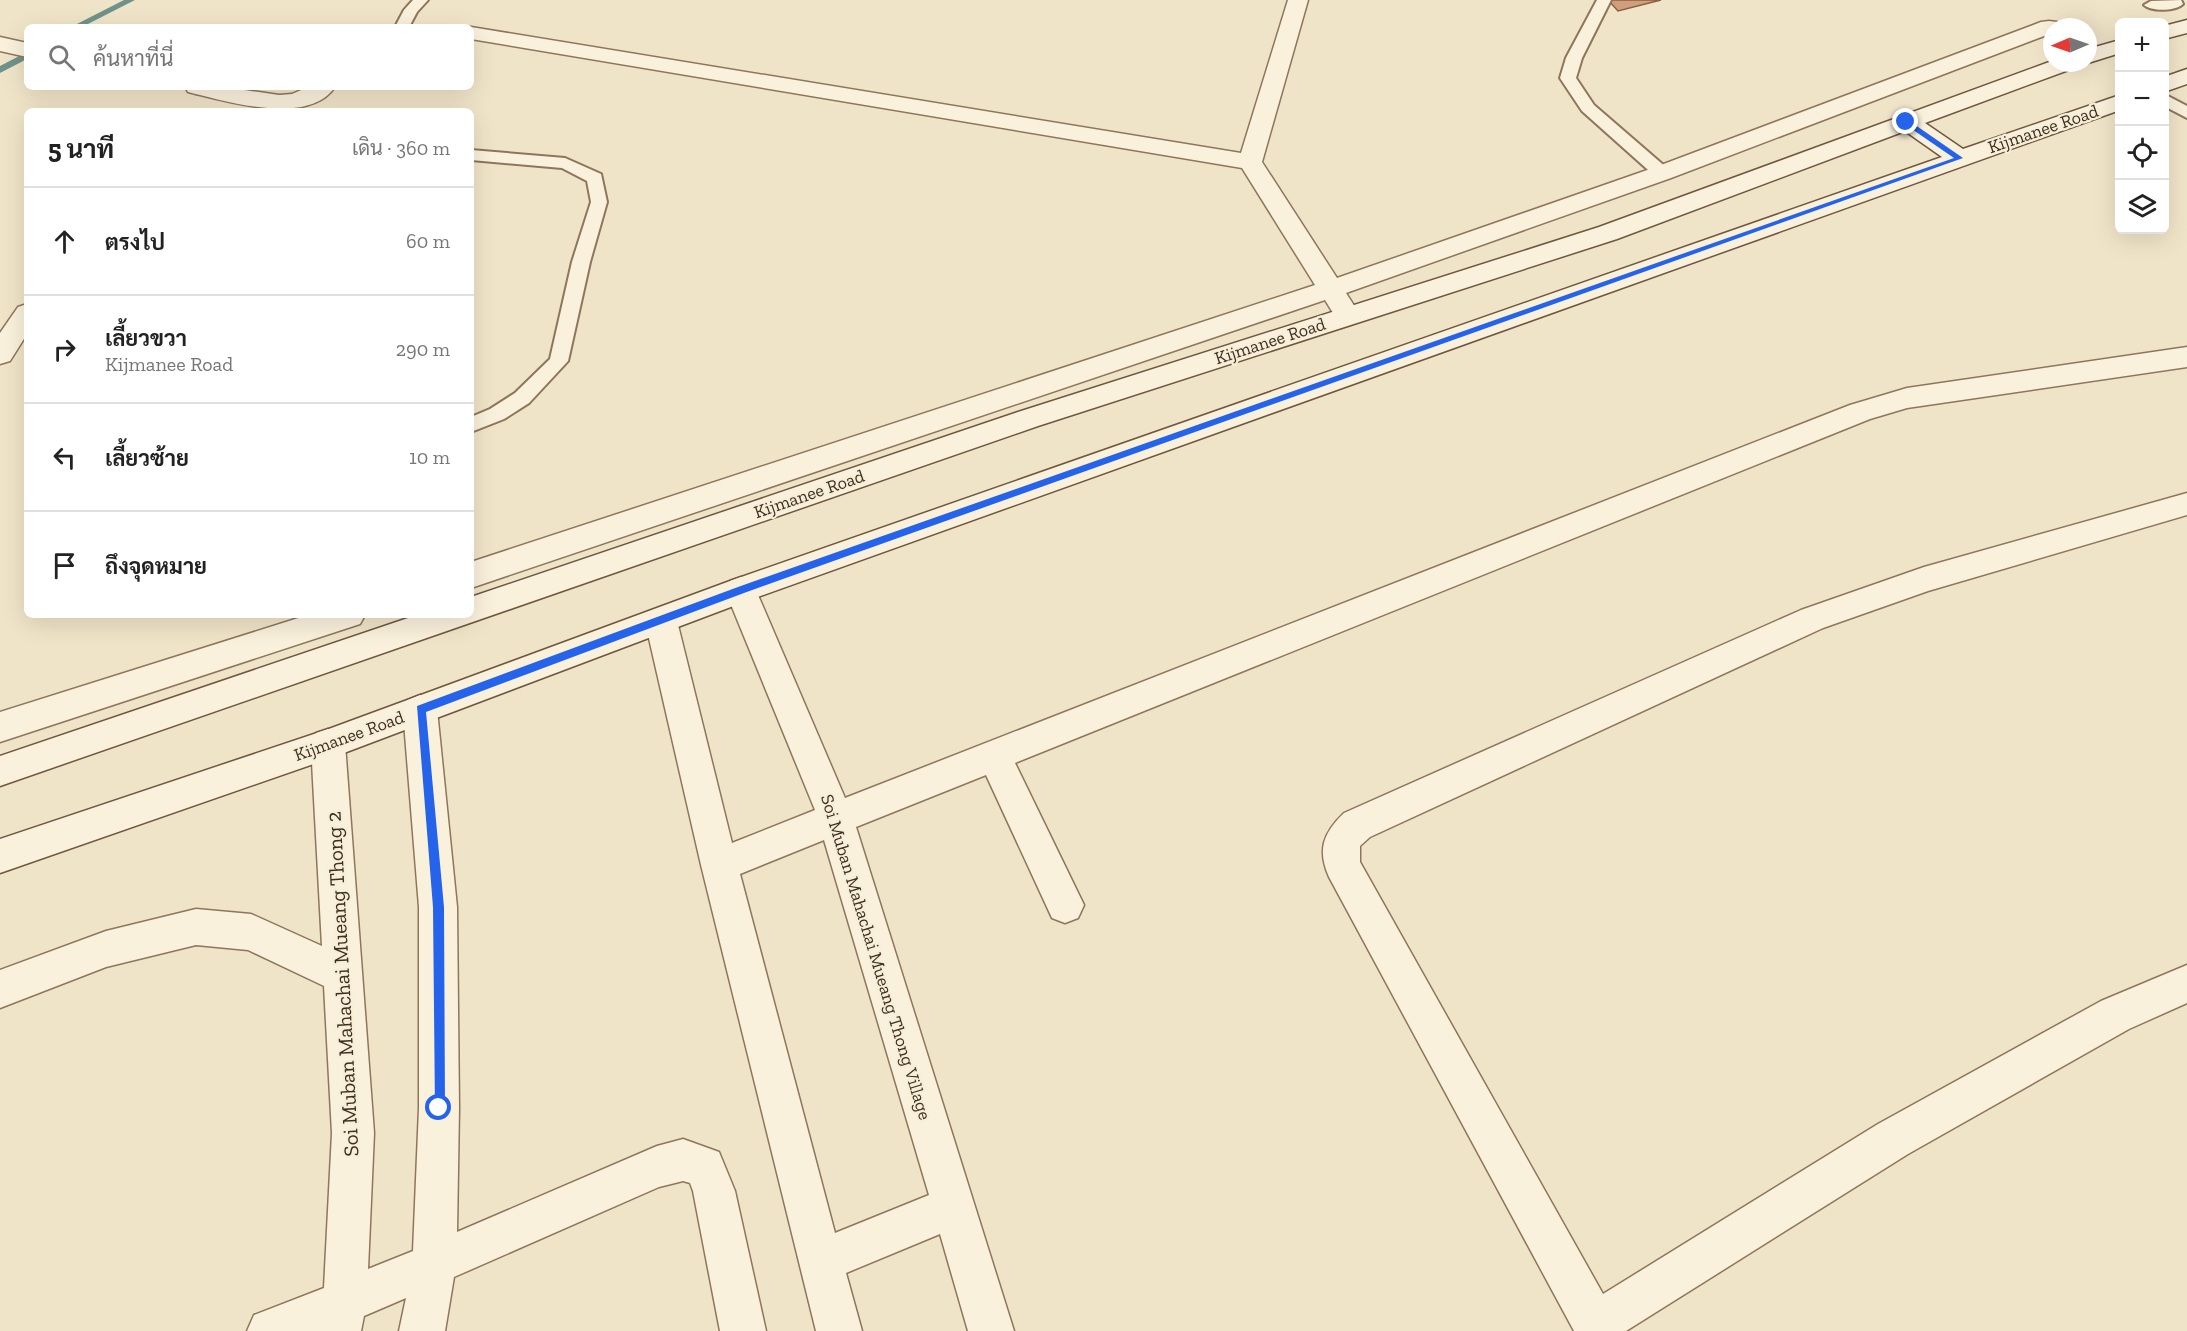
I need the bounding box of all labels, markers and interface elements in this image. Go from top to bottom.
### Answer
north arrow [2043,18,2097,72]
map controls [2115,18,2169,234]
button: + [2115,18,2169,72]
search box [24,24,474,90]
icon: search [45,41,78,74]
text: ค้นหาที่นี่ [93,45,173,72]
button: − [2115,72,2169,126]
street label: Kijmanee Road [1985,100,2101,158]
route end [1892,108,1918,134]
button: locate [2115,126,2169,180]
text: 5 นาที [48,133,114,165]
text: เดิน · 360 m [352,136,450,160]
button: layers [2115,180,2169,234]
icon: ahead [48,225,81,258]
text: ตรงไป [105,229,165,256]
text: 60 m [406,229,450,253]
street label: Kijmanee Road [1212,313,1328,369]
text: เลี้ยวขวา [105,325,187,352]
icon: right [48,333,81,366]
text: 290 m [396,337,450,361]
text: Kijmanee Road [105,352,233,376]
icon: left [48,441,81,474]
text: เลี้ยวซ้าย [105,445,189,472]
text: 10 m [409,445,450,469]
street label: Kijmanee Road [751,465,867,523]
icon: arrive [48,549,81,582]
text: ถึงจุดหมาย [105,553,207,580]
street label: Kijmanee Road [291,706,407,766]
street label: Soi Muban Mahachai Mueang Thong Village [816,791,936,1123]
street label: Soi Muban Mahachai Mueang Thong 2 [320,811,364,1157]
route start [425,1094,451,1120]

